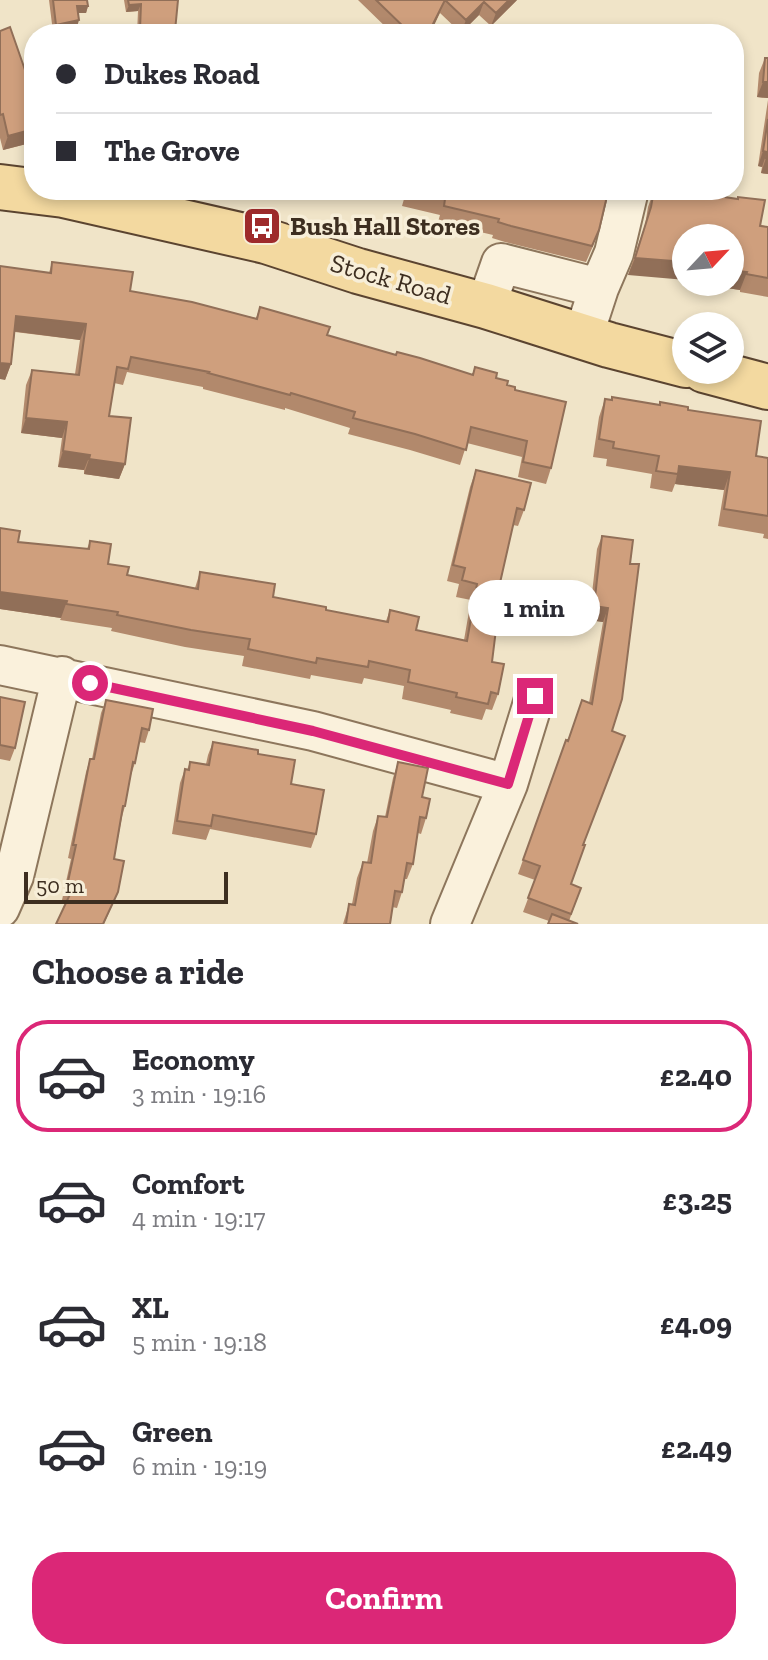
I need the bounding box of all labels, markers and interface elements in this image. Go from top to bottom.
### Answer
text: Dukes Road [104,56,260,92]
text: The Grove [104,133,240,169]
bus stop icon: Bush Hall Stores [241,205,283,247]
place label: Bush Hall Stores [290,210,480,242]
north arrow [672,224,744,296]
map controls [672,224,744,384]
street label: Stock Road [327,247,455,311]
button: layers [672,312,744,384]
callout: 1 min [469,580,601,636]
text: 1 min [503,592,565,624]
route start [72,665,108,701]
route end [517,678,553,714]
scale bar [24,868,228,904]
text: 50 m [36,872,84,899]
text: Choose a ride [32,950,244,993]
icon: car [36,1040,108,1112]
text: Economy [132,1042,255,1078]
text: £2.40 [660,1058,732,1094]
text: 3 min · 19:16 [132,1078,266,1110]
icon: car [36,1164,108,1236]
text: Comfort [132,1166,244,1202]
text: £3.25 [663,1182,732,1218]
text: 4 min · 19:17 [132,1202,265,1234]
icon: car [36,1288,108,1360]
text: XL [132,1290,169,1326]
text: £4.09 [660,1306,732,1342]
text: 5 min · 19:18 [132,1326,267,1358]
icon: car [36,1412,108,1484]
text: Green [132,1414,212,1450]
text: £2.49 [661,1430,732,1466]
text: 6 min · 19:19 [132,1450,267,1482]
button: Confirm [32,1552,736,1644]

